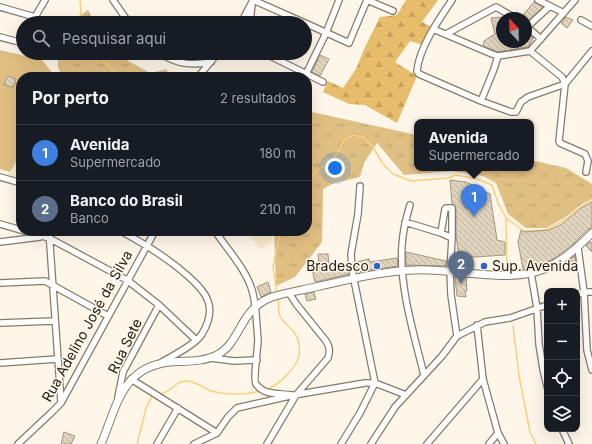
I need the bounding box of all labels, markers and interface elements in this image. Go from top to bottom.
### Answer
north arrow [496,12,532,48]
search box [16,16,312,60]
icon: search [30,27,52,49]
text: Pesquisar aqui [62,29,166,48]
text: Por perto [32,88,109,108]
text: 2 resultados [220,90,296,106]
popup [414,119,534,171]
text: Avenida [429,128,488,147]
text: Avenida [70,135,129,154]
text: 1 [42,145,48,161]
text: 180 m [259,145,296,161]
text: Supermercado [429,147,519,163]
text: Supermercado [70,154,161,170]
your location [325,158,345,178]
pin: 1 [461,184,487,217]
text: Banco do Brasil [70,191,183,210]
text: 2 [41,201,49,217]
text: 210 m [260,201,296,217]
text: Banco [70,210,109,226]
street label: Rua Adelino José da Silva [38,247,135,404]
pin: 2 [448,251,474,284]
place label: Bradesco [306,257,369,274]
place label: Sup. Avenida [492,257,578,274]
marker: Bradesco [372,261,382,271]
marker: Sup. Avenida [479,261,489,271]
map controls [544,288,580,432]
button: + [544,288,580,324]
street label: Rua Sete [104,316,145,376]
button: − [544,324,580,360]
button: locate [544,360,580,396]
button: layers [544,396,580,432]

